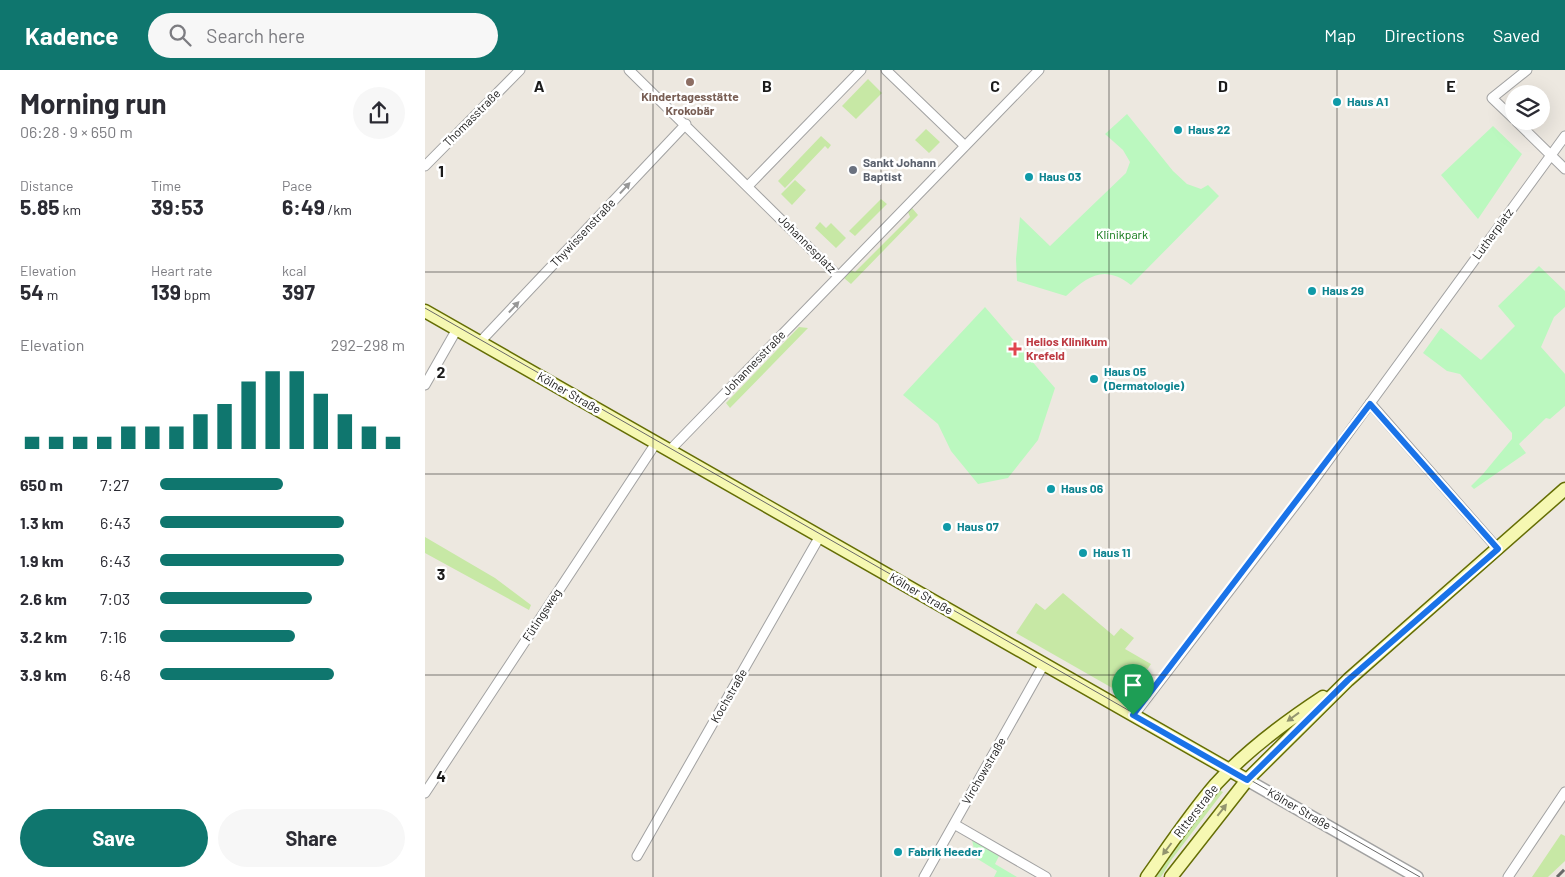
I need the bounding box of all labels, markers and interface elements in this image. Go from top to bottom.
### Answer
search box [148,13,498,58]
text: Kadence [25,21,118,50]
icon: search [166,21,194,49]
text: Search here [206,24,305,47]
text: Map [1324,24,1356,46]
text: Directions [1384,24,1465,46]
text: Saved [1493,24,1540,46]
text: A [534,76,545,95]
marker: Kindertagesstätte Krokobär [684,76,696,88]
text: B [762,76,772,95]
text: C [990,76,1000,95]
text: D [1218,76,1228,95]
text: E [1446,76,1456,95]
map controls [1505,85,1550,130]
button: layers [1505,85,1550,130]
text: Morning run [20,86,167,120]
street label: Thomasstraße [440,86,503,149]
button: share [353,87,405,139]
place label: Kindertagesstätte Krokobär [641,89,739,117]
place label: Haus A1 [1347,94,1388,108]
marker: Haus A1 [1331,96,1343,108]
text: 06:28 · 9 × 650 m [20,122,133,141]
place label: Haus 22 [1188,122,1231,136]
marker: Haus 22 [1172,124,1184,136]
place label: Sankt Johann Baptist [863,155,936,183]
text: 1 [438,161,444,180]
marker: Sankt Johann Baptist [847,164,859,176]
place label: Haus 03 [1039,169,1081,183]
marker: Haus 03 [1023,171,1035,183]
text: Distance [20,177,73,194]
text: Time [151,177,181,194]
text: Pace [282,177,312,194]
one-way arrow [619,183,631,195]
text: 5.85 [20,194,60,219]
text: 39:53 [151,194,204,219]
text: 6:49 [282,194,325,219]
street label: Thywissenstraße [547,195,618,269]
text: km [60,201,81,218]
text: /km [325,201,352,218]
street label: Lutherplatz [1469,205,1515,262]
street label: Johannesplatz [776,211,840,275]
park label: Klinikpark [1096,227,1148,241]
text: Elevation [20,262,76,279]
text: Heart rate [151,262,212,279]
text: kcal [282,262,306,279]
text: 54 [20,279,44,304]
text: 139 [151,279,181,304]
text: 397 [282,279,315,304]
place label: Haus 29 [1322,283,1364,297]
marker: Haus 29 [1306,285,1318,297]
text: m [44,286,58,303]
text: bpm [181,286,211,303]
one-way arrow [508,301,520,313]
street label: Johannesstraße [719,327,788,398]
place label: Helios Klinikum Krefeld [1026,334,1107,362]
text: Elevation [20,335,84,354]
text: 292–298 m [331,335,405,354]
marker: Helios Klinikum Krefeld [1008,342,1022,356]
text: 2 [437,362,446,381]
place label: Haus 05 (Dermatologie) [1103,364,1185,392]
street label: Kölner Straße [535,368,604,416]
marker: Haus 05 (Dermatologie) [1088,373,1100,385]
text: 650 m [20,475,63,494]
text: 7:27 [100,475,129,494]
place label: Haus 06 [1061,481,1104,495]
marker: Haus 06 [1045,483,1057,495]
text: 1.3 km [20,513,64,532]
text: 6:43 [100,513,131,532]
place label: Haus 07 [957,519,999,533]
marker: Haus 07 [941,521,953,533]
place label: Haus 11 [1093,545,1130,559]
marker: Haus 11 [1077,547,1089,559]
text: 1.9 km [20,551,64,570]
text: 6:43 [100,551,131,570]
text: 3 [437,564,445,583]
street label: Kölner Straße [887,569,956,617]
street label: Fütingsweg [519,585,563,643]
text: 2.6 km [20,589,67,608]
text: 7:03 [100,589,130,608]
text: 3.2 km [20,627,67,646]
text: 7:16 [100,627,127,646]
pin [1112,664,1154,715]
text: 3.9 km [20,665,67,684]
text: 6:48 [100,665,131,684]
street label: Kochstraße [707,666,749,725]
icon: arrive [1119,671,1147,699]
one-way arrow [1287,712,1300,722]
street label: Virchowstraße [958,734,1008,807]
text: 4 [436,766,446,785]
street label: Ritterstraße [1170,781,1220,840]
street label: Kölner Straße [1265,784,1334,832]
one-way arrow [1216,804,1227,817]
button: Save [20,809,208,867]
button: Share [218,809,405,867]
one-way arrow [1162,842,1172,856]
place label: Fabrik Heeder [908,844,983,858]
marker: Fabrik Heeder [892,846,904,858]

